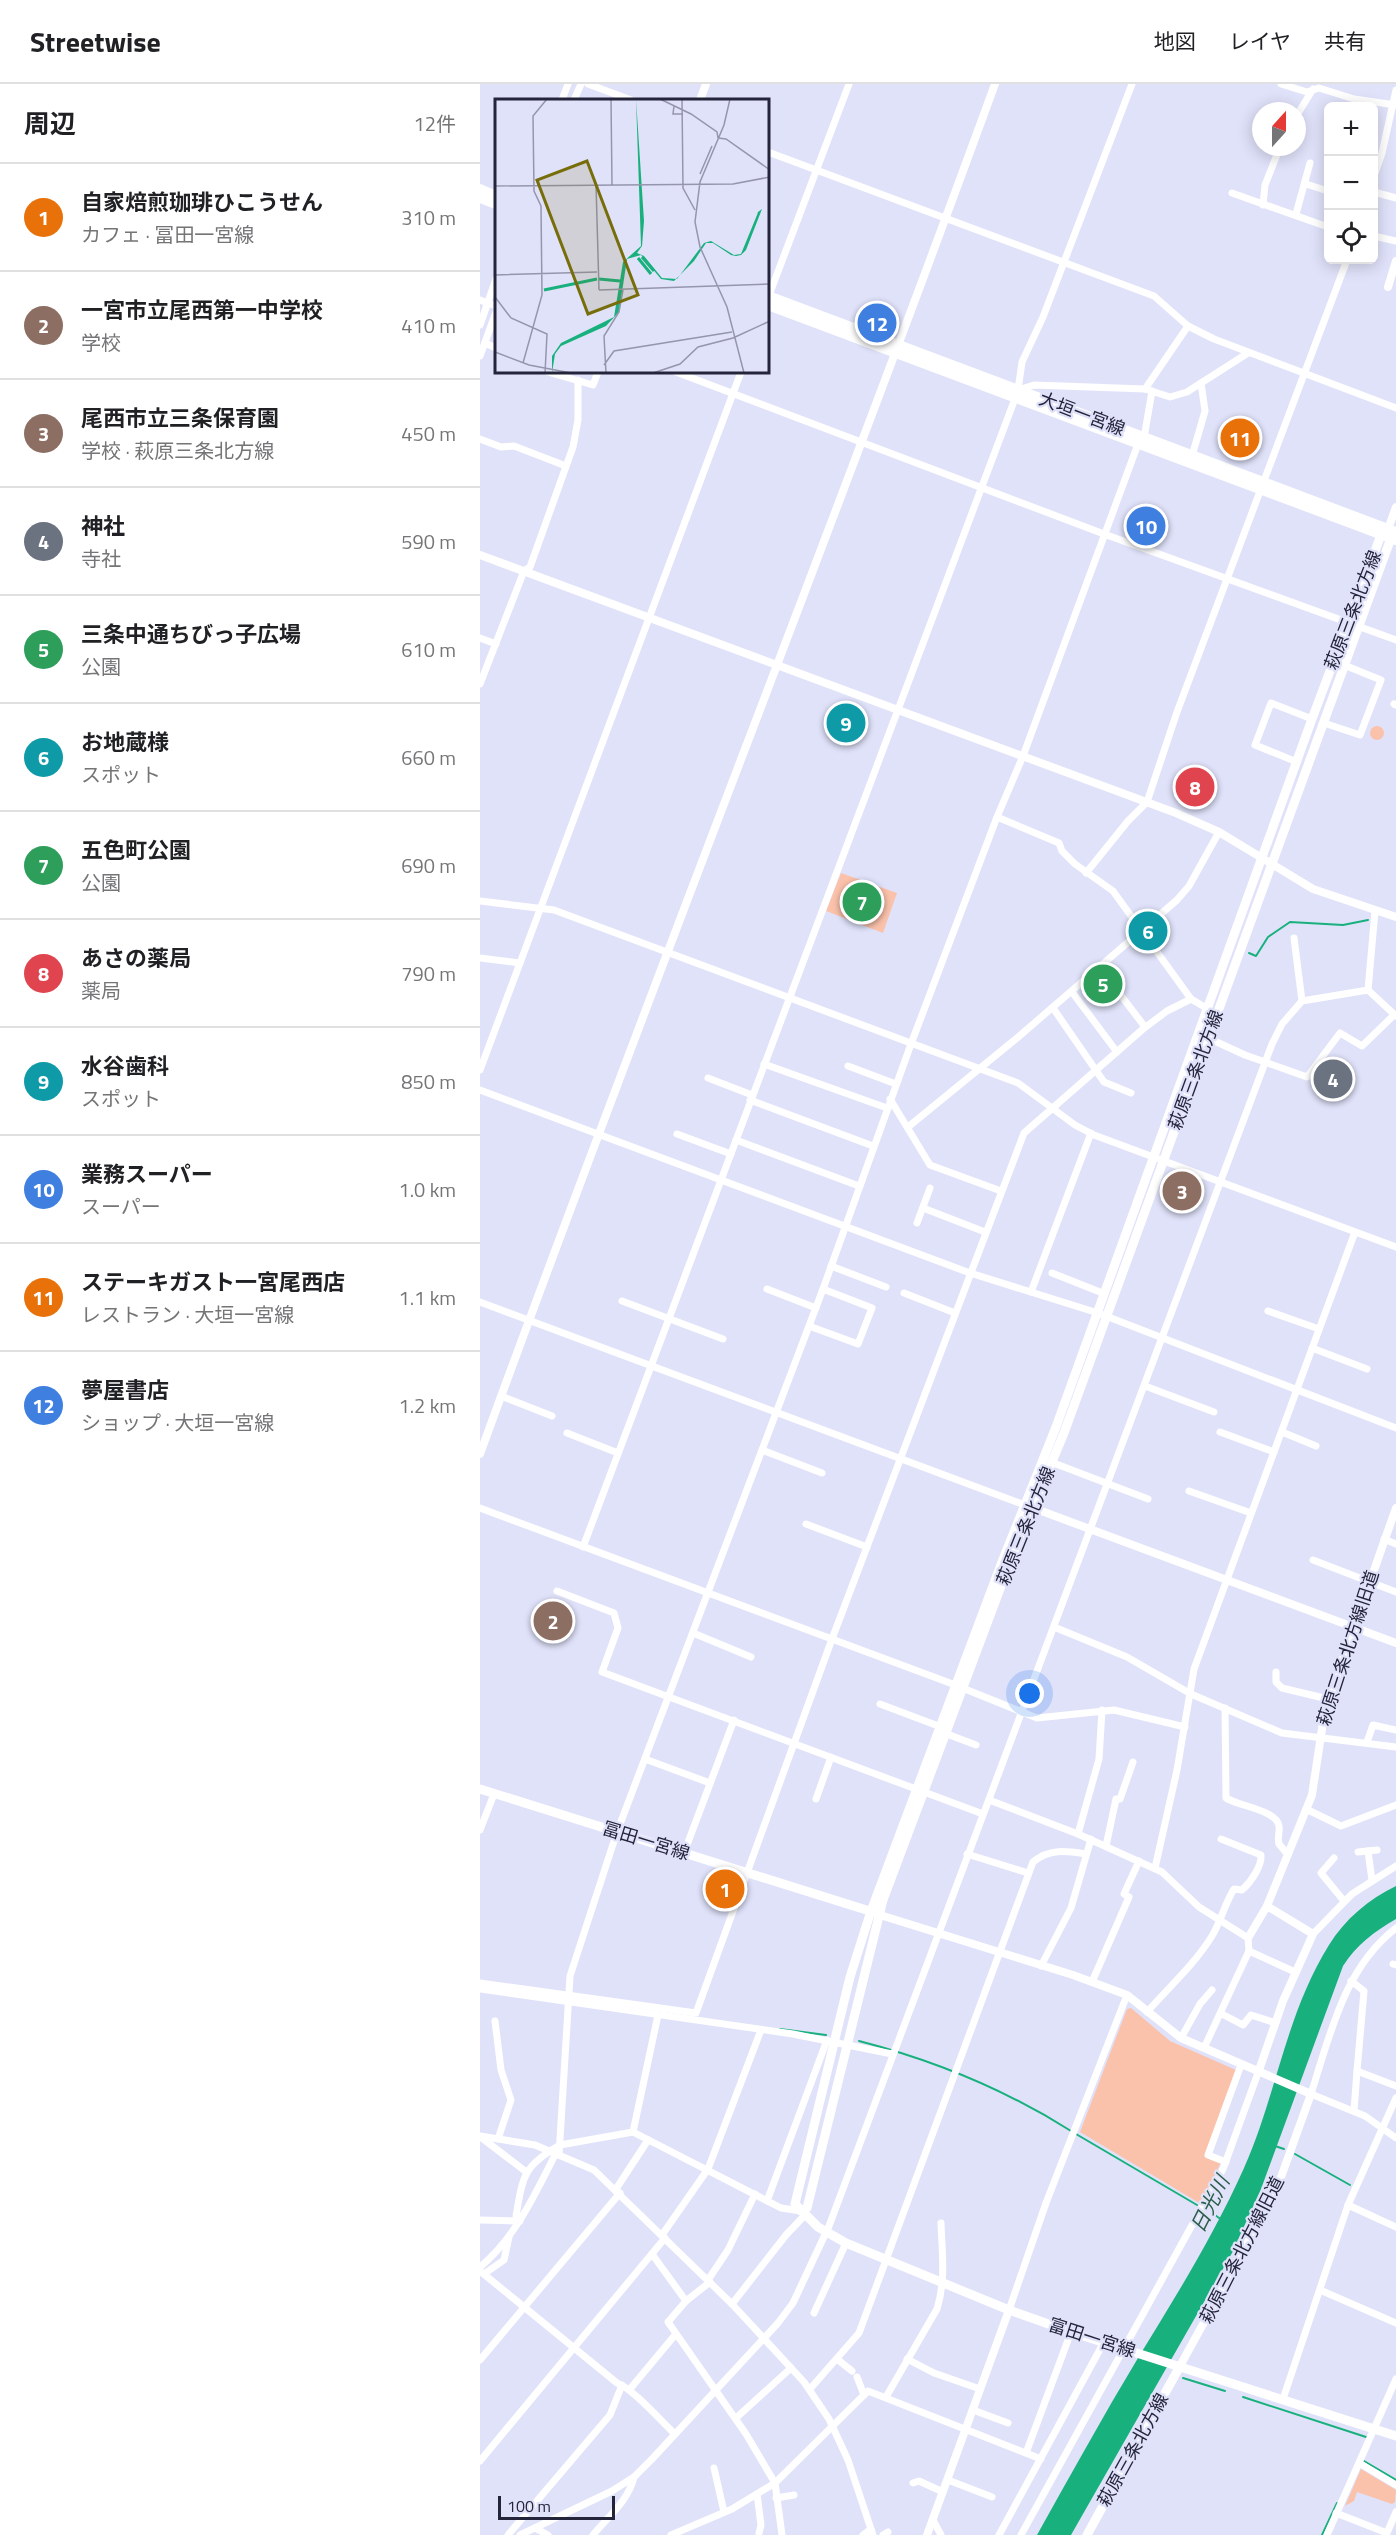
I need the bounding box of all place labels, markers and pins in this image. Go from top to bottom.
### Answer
pin: 12 [858,300,896,346]
pin: 11 [1220,416,1260,460]
pin: 10 [1126,504,1166,548]
pin: 9 [826,700,866,746]
pin: 8 [1176,764,1214,810]
pin: 7 [842,880,881,924]
pin: 6 [1128,908,1168,954]
pin: 5 [1084,962,1122,1006]
pin: 4 [1314,1056,1352,1102]
pin: 3 [1162,1168,1202,1214]
pin: 2 [534,1598,572,1644]
pin: 1 [706,1866,744,1912]

